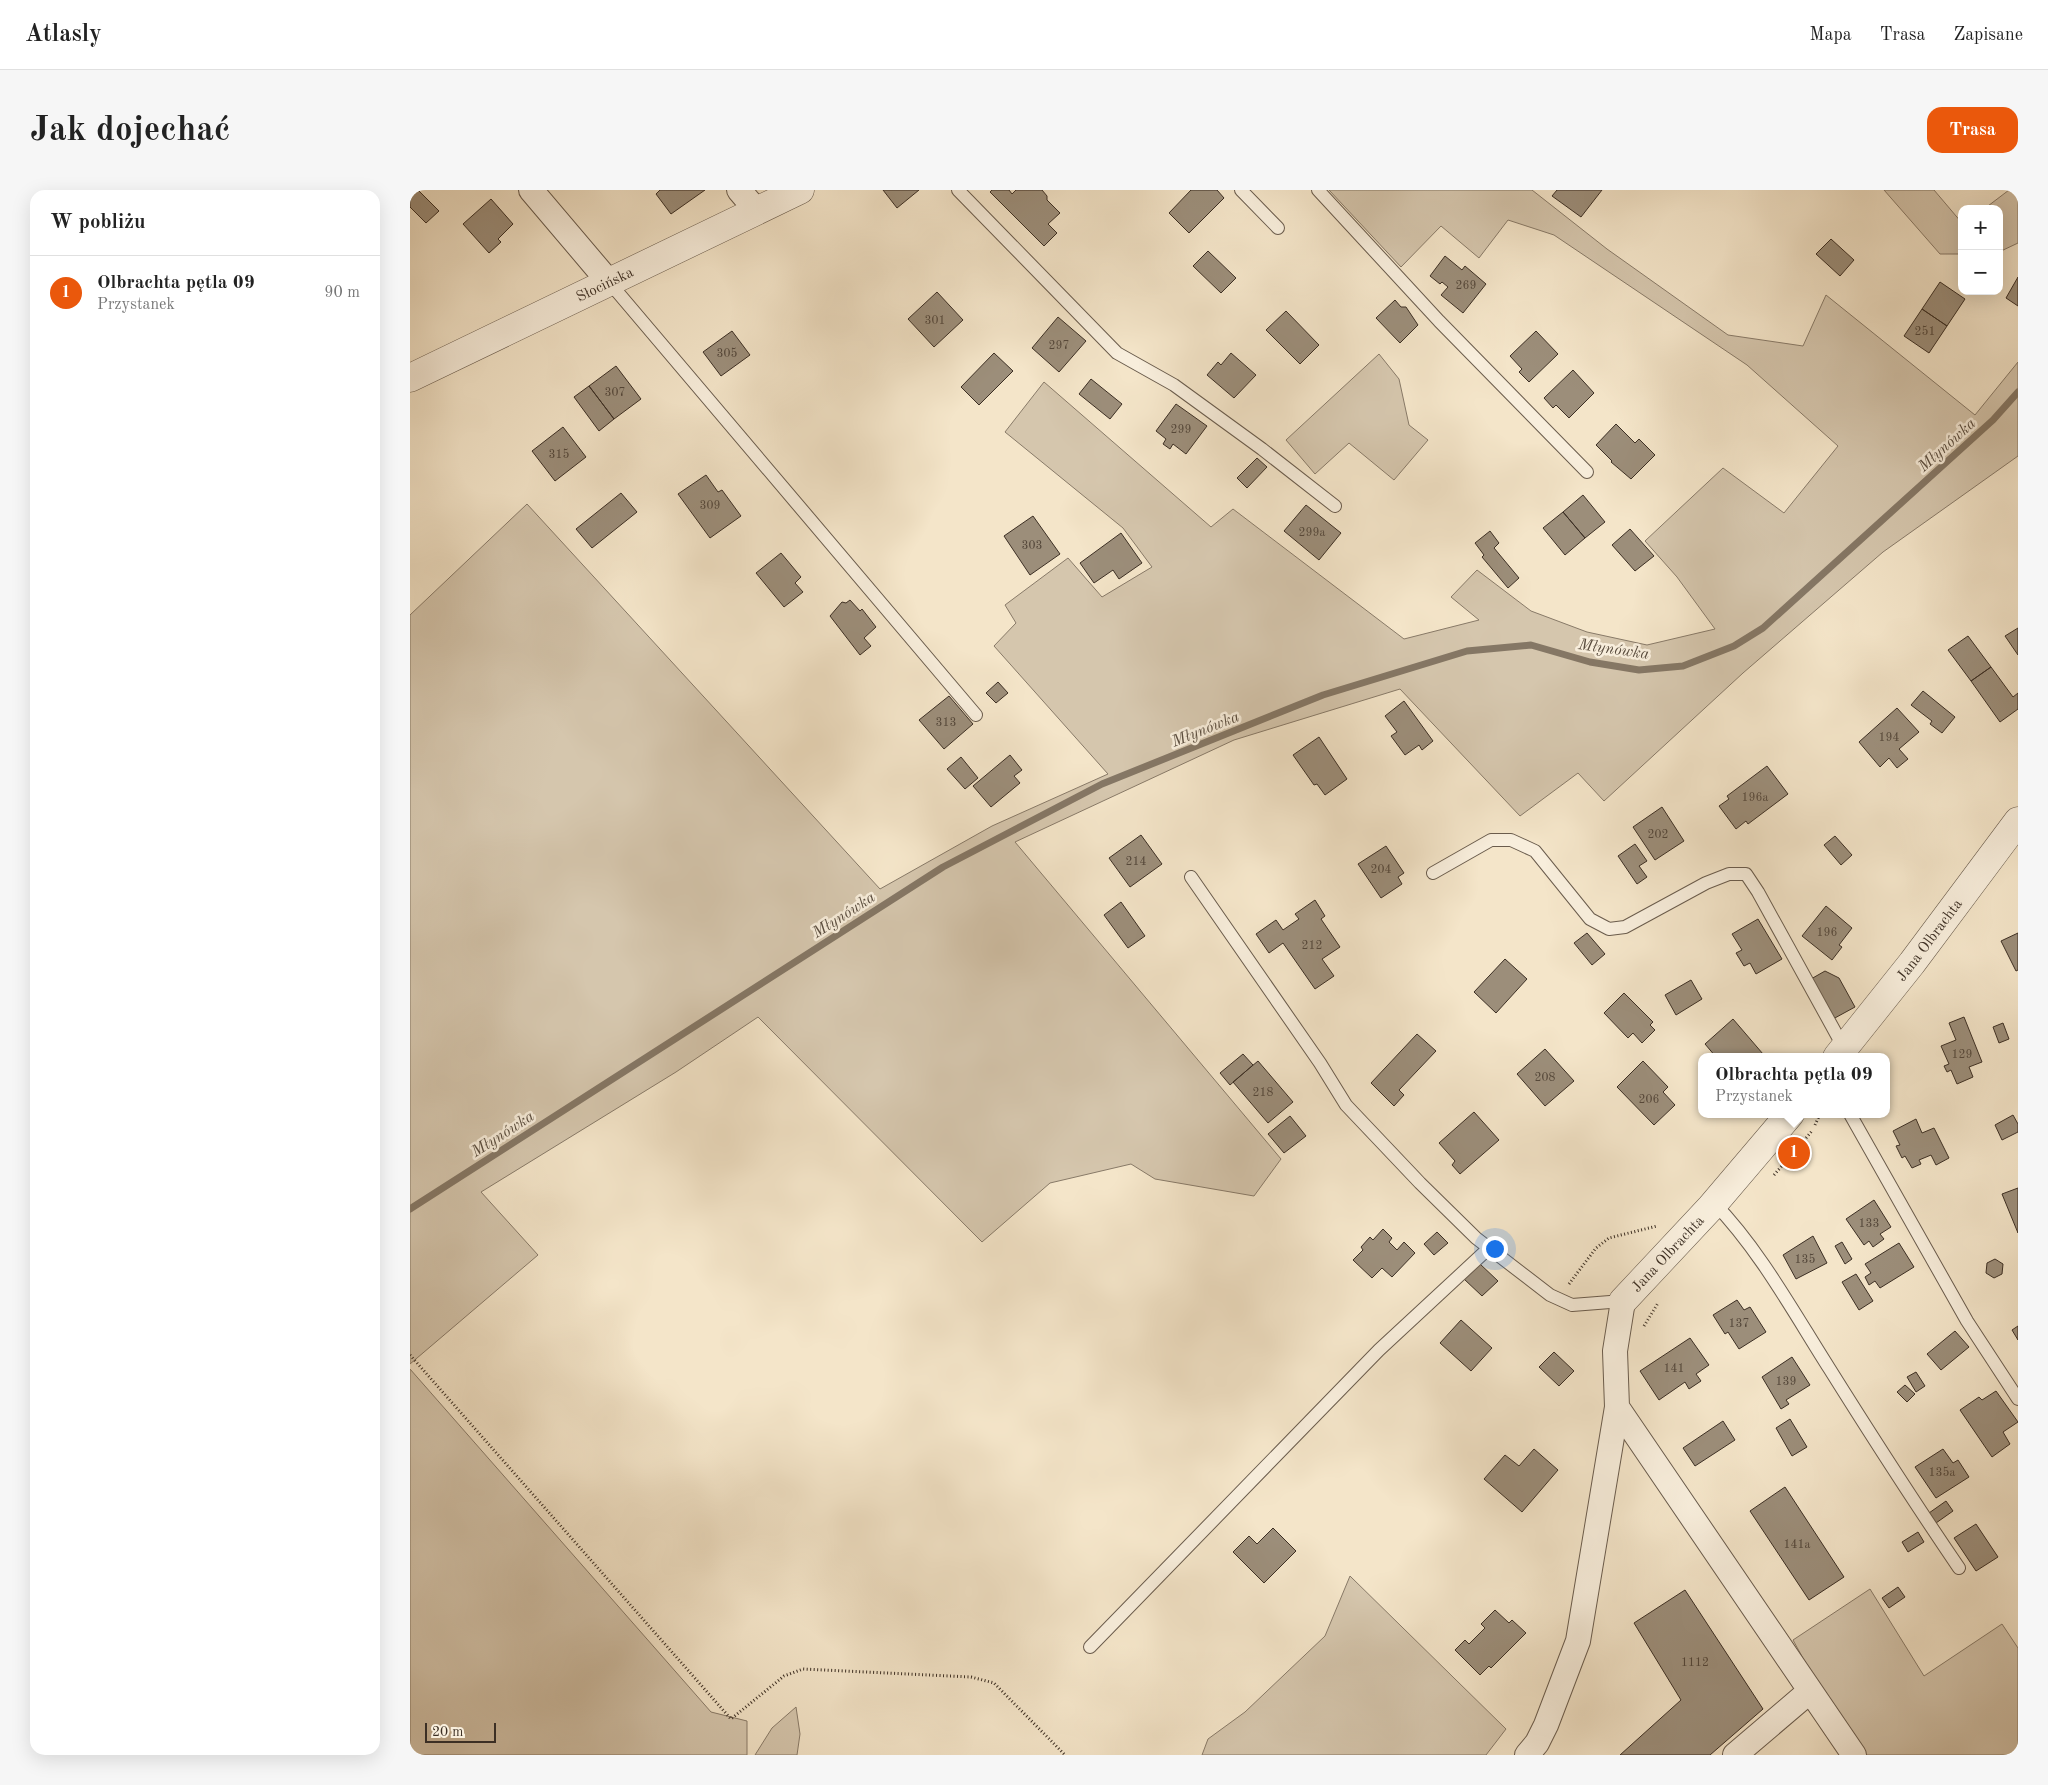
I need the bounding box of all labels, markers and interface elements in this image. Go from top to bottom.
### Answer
text: Atlasly [25,23,102,47]
text: Mapa [1809,26,1852,44]
text: Trasa [1880,26,1925,44]
text: Zapisane [1953,26,2023,44]
button: Trasa [1927,107,2018,153]
text: Jak dojechać [30,113,230,148]
map controls [1958,205,2003,295]
button: + [1958,205,2003,250]
text: W pobliżu [50,212,145,233]
button: − [1958,250,2003,295]
street label: Słocińska [574,265,637,306]
text: Olbrachta pętla 09 [97,274,255,293]
house number: 269 [1456,280,1476,292]
text: 1 [61,285,71,301]
text: 90 m [324,285,360,301]
text: Przystanek [97,297,175,313]
house number: 301 [925,315,945,327]
house number: 251 [1915,325,1935,338]
house number: 297 [1049,340,1069,352]
house number: 305 [717,347,737,360]
house number: 307 [605,387,625,399]
water label: Młynówka [1915,415,1980,476]
house number: 299 [1171,424,1191,436]
house number: 315 [549,448,569,461]
house number: 309 [700,500,720,512]
house number: 299a [1299,527,1325,539]
house number: 303 [1022,540,1042,552]
water label: Młynówka [1576,637,1651,663]
water label: Młynówka [1169,709,1242,751]
house number: 313 [936,717,956,729]
house number: 194 [1879,732,1899,744]
house number: 196a [1742,792,1768,804]
house number: 202 [1648,829,1668,841]
house number: 214 [1126,856,1146,868]
house number: 204 [1371,864,1391,876]
water label: Młynówka [809,889,879,942]
street label: Jana Olbrachta [1895,896,1966,985]
house number: 196 [1817,927,1837,939]
house number: 212 [1302,940,1322,952]
house number: 129 [1952,1049,1972,1061]
popup [1698,1053,1890,1118]
text: Olbrachta pętla 09 [1715,1066,1873,1085]
house number: 208 [1535,1072,1555,1084]
house number: 218 [1253,1087,1273,1099]
text: Przystanek [1715,1089,1793,1105]
house number: 206 [1639,1094,1659,1106]
water label: Młynówka [468,1108,538,1161]
pin: 1 [1778,1134,1810,1172]
street label: Jana Olbrachta [1629,1213,1708,1296]
house number: 133 [1859,1218,1879,1230]
your location [1482,1236,1508,1262]
house number: 135 [1795,1253,1815,1266]
house number: 137 [1729,1318,1749,1330]
house number: 141 [1664,1363,1684,1375]
house number: 139 [1776,1376,1796,1388]
house number: 135a [1929,1466,1955,1479]
house number: 141a [1784,1539,1810,1551]
house number: 1112 [1681,1657,1709,1669]
scale bar [425,1720,496,1743]
text: 20 m [432,1725,463,1739]

